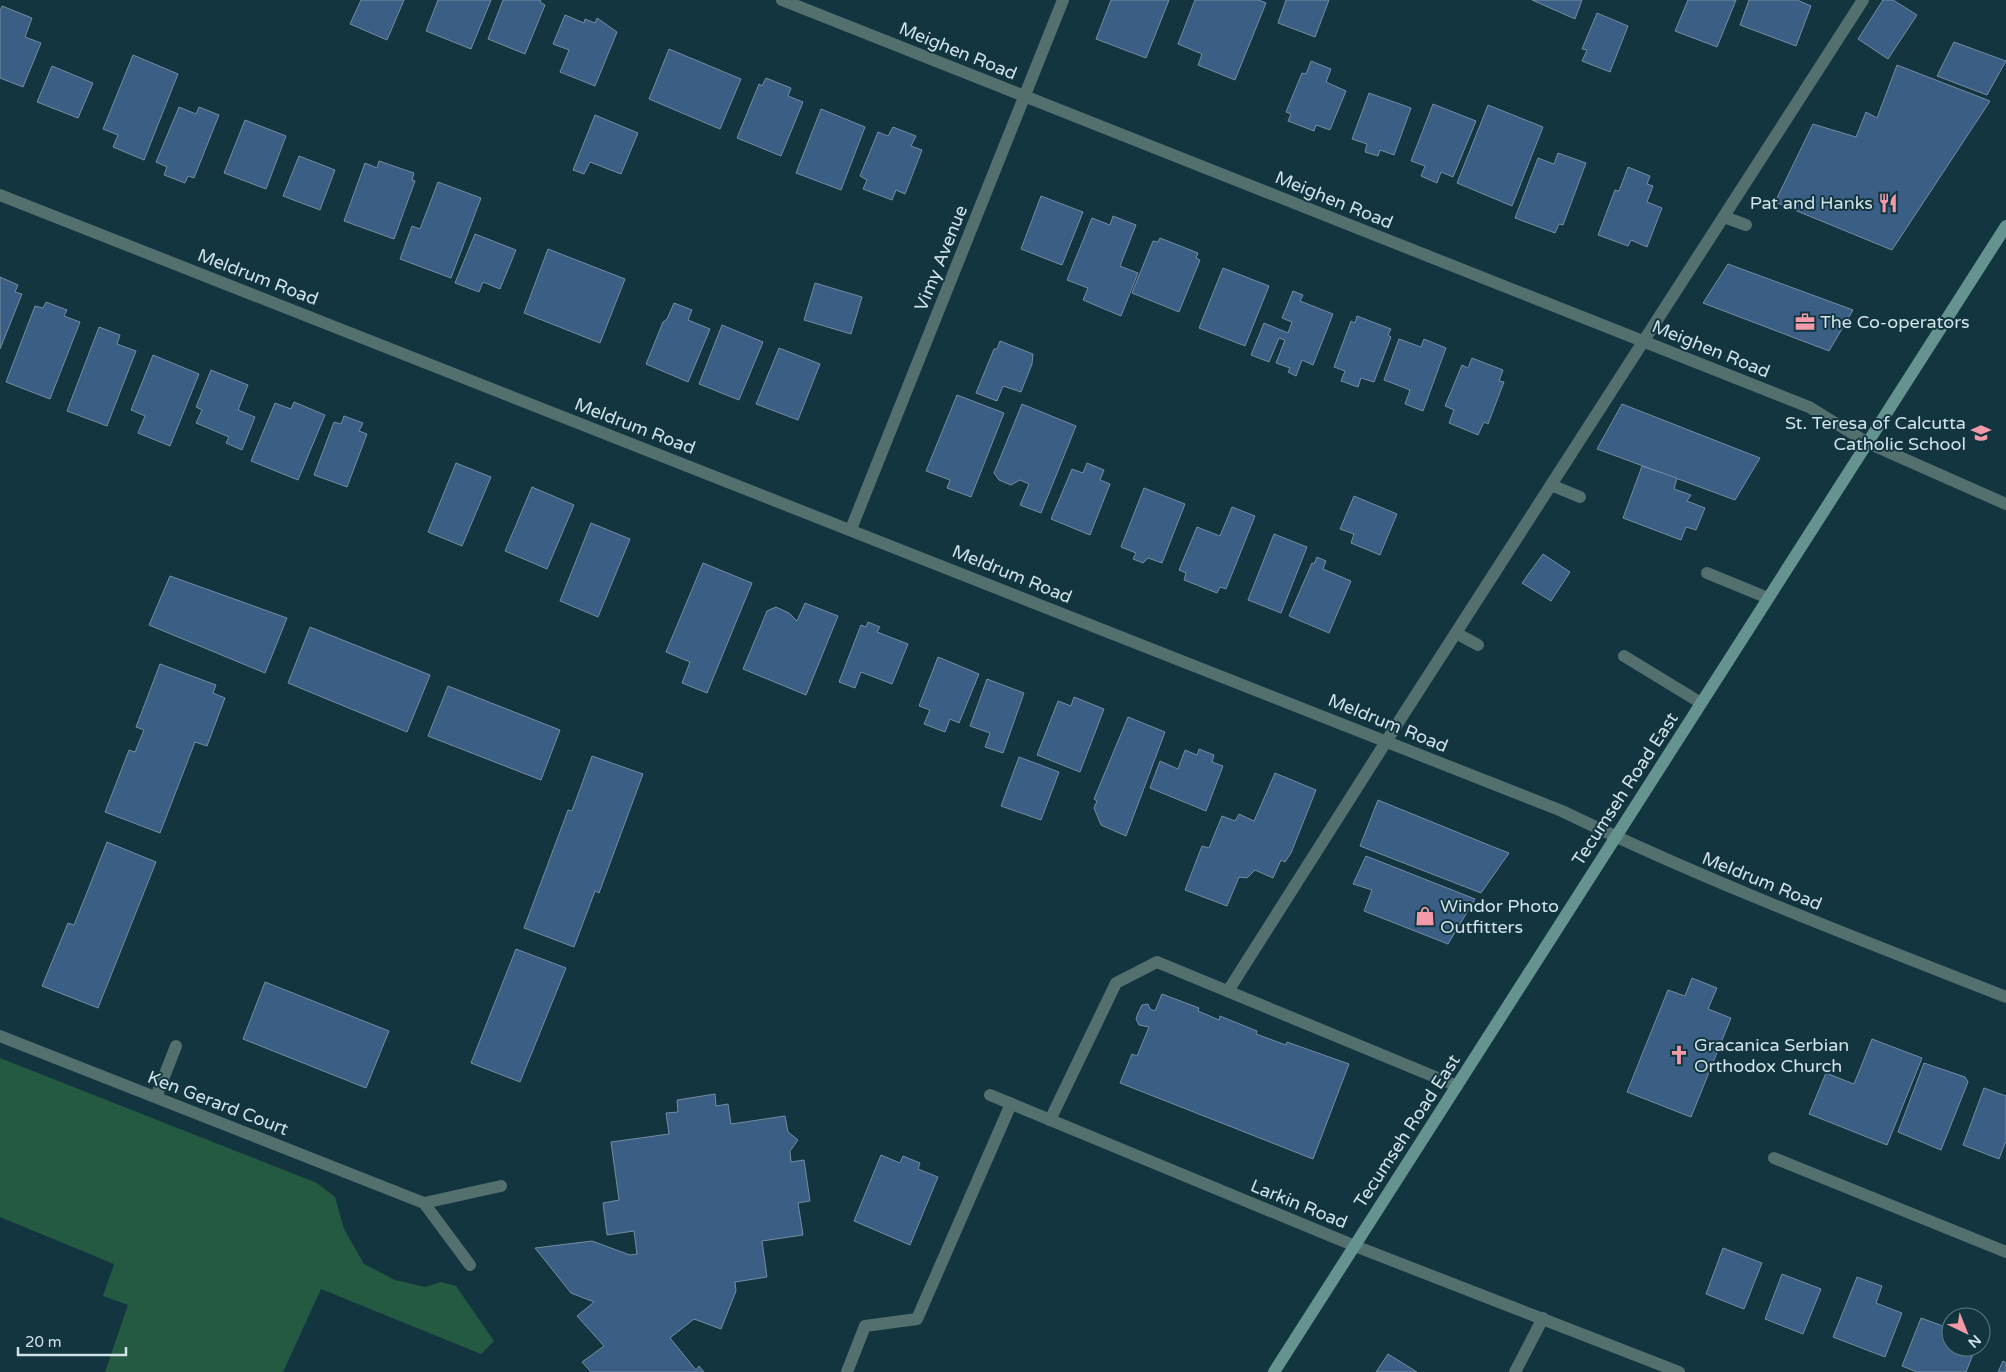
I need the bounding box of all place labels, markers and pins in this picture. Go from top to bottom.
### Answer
place label: Pat and Hanks [1750,192,1873,214]
restaurant icon: Pat and Hanks [1877,192,1899,214]
office icon: The Co-operators [1794,311,1816,333]
place label: The Co-operators [1820,311,1970,333]
place label: St. Teresa of Calcutta Catholic School [1785,412,1966,455]
school or university icon: St. Teresa of Calcutta Catholic School [1970,422,1992,444]
place label: Windor Photo Outfitters [1440,895,1559,938]
shop icon: Windor Photo Outfitters [1414,905,1436,927]
place label: Gracanica Serbian Orthodox Church [1694,1034,1849,1077]
church icon: Gracanica Serbian Orthodox Church [1668,1044,1690,1066]

